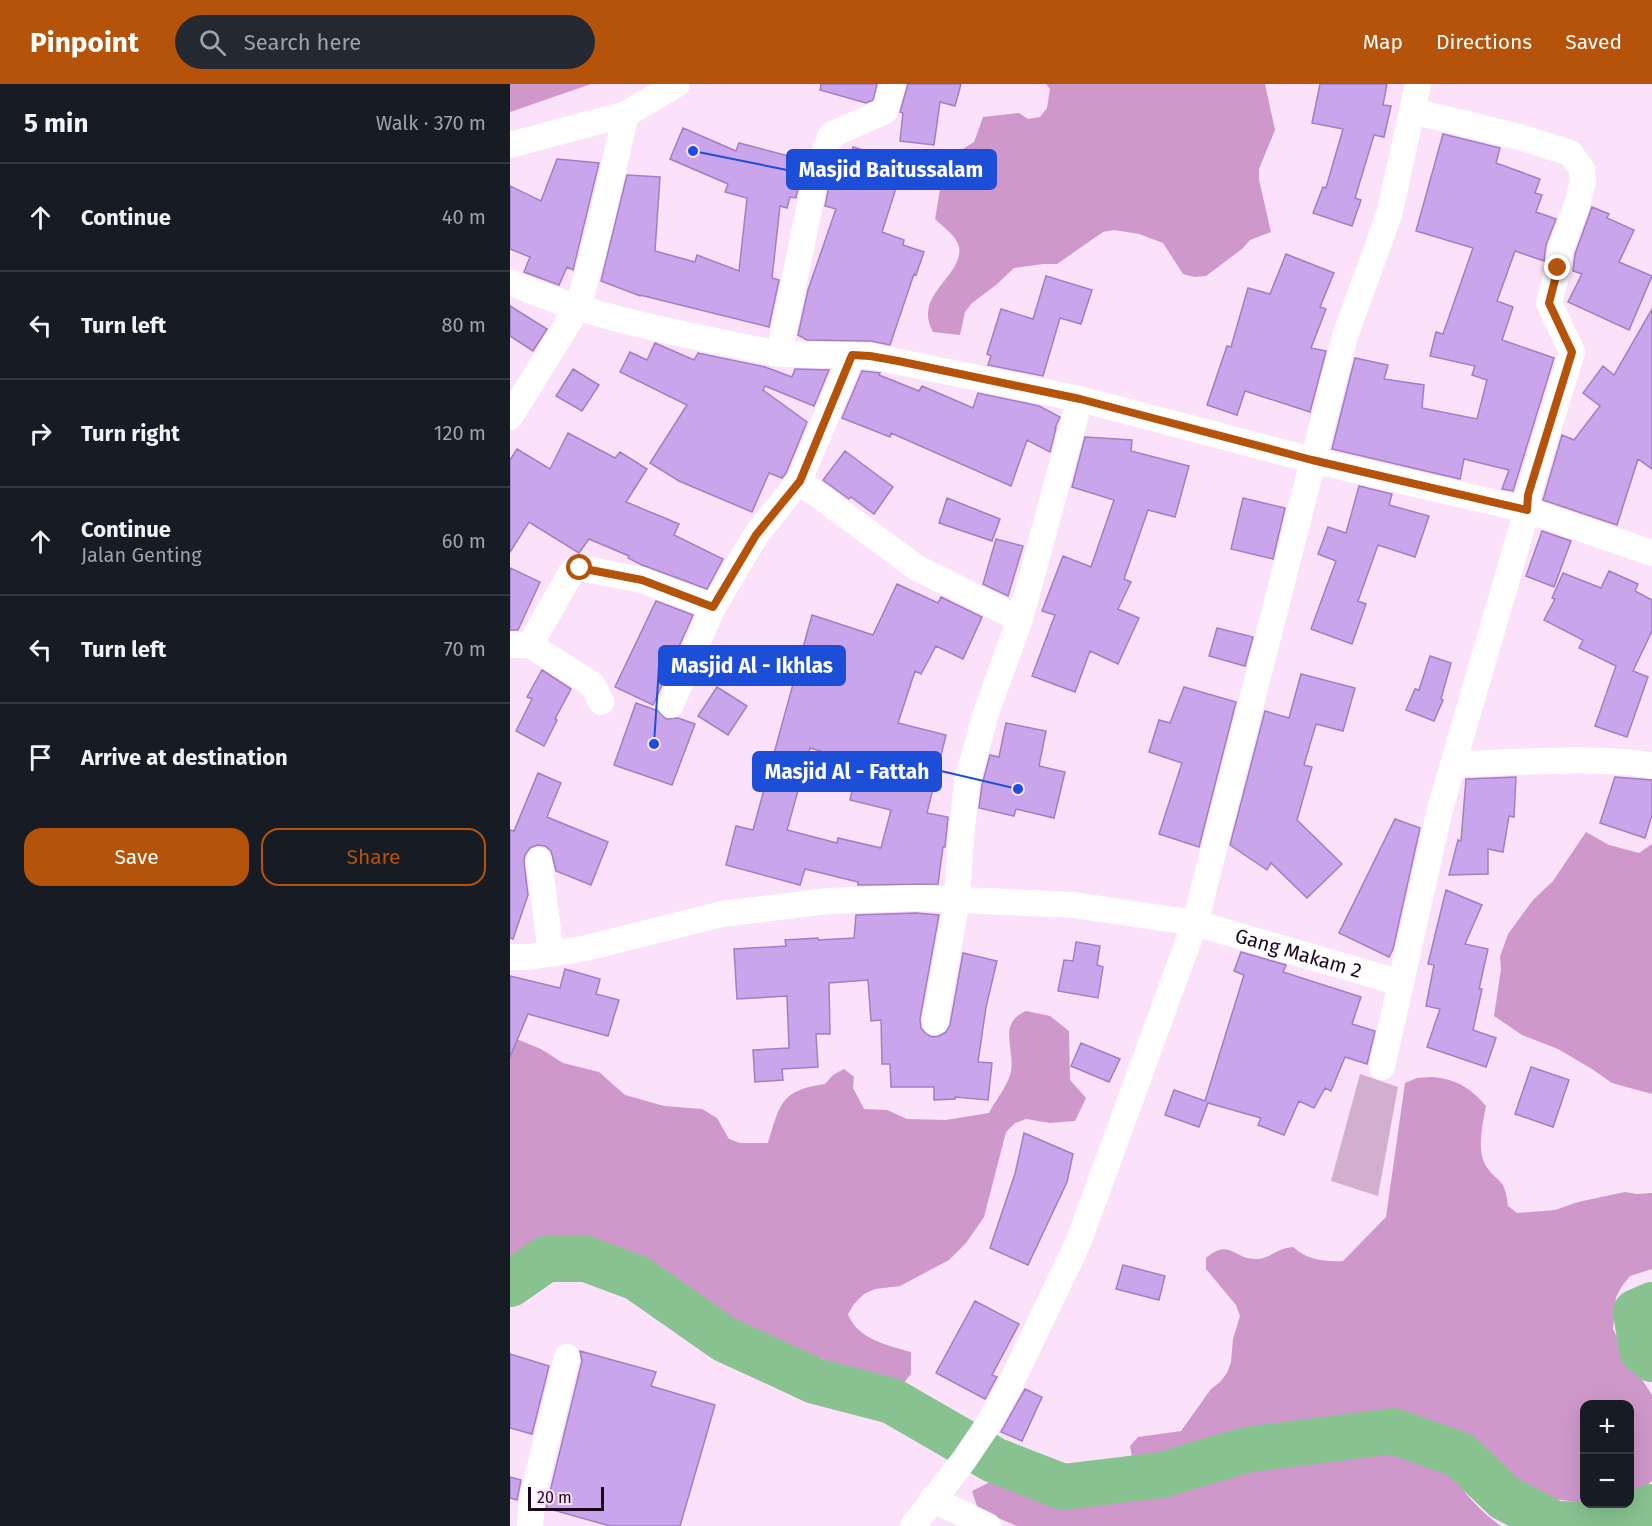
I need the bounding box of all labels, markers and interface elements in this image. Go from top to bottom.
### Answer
search box [175,15,595,69]
text: Pinpoint [30,26,139,59]
icon: search [196,26,229,59]
text: Search here [244,29,361,56]
text: Map [1363,29,1403,55]
text: Directions [1436,29,1532,55]
text: Saved [1565,29,1622,55]
text: 5 min [24,108,88,139]
text: Walk · 370 m [376,111,486,135]
callout: Masjid Baitussalam [787,150,996,189]
text: Masjid Baitussalam [799,157,983,183]
icon: ahead [24,201,57,234]
text: Continue [81,204,171,231]
text: 40 m [442,205,486,229]
route end [1544,254,1570,280]
icon: left [24,309,57,342]
text: Turn left [81,312,166,339]
text: 80 m [441,313,486,337]
icon: right [24,417,57,450]
text: Turn right [81,420,180,447]
text: 120 m [434,421,486,445]
text: Continue [81,516,171,543]
icon: ahead [24,525,57,558]
text: 60 m [442,529,486,553]
text: Jalan Genting [81,543,202,567]
route start [566,554,592,580]
icon: left [24,633,57,666]
text: Turn left [81,636,166,663]
text: 70 m [444,637,486,661]
callout: Masjid Al - Ikhlas [659,646,845,685]
text: Masjid Al - Ikhlas [671,653,833,679]
icon: arrive [24,741,57,774]
text: Arrive at destination [81,744,288,771]
callout: Masjid Al - Fattah [753,752,941,791]
text: Masjid Al - Fattah [765,759,929,785]
button: Save [24,828,249,886]
button: Share [261,828,486,886]
street label: Gang Makam 2 [1232,923,1365,983]
map controls [1580,1400,1634,1508]
button: + [1580,1400,1634,1454]
button: − [1580,1454,1634,1508]
scale bar [528,1484,604,1512]
text: 20 m [537,1488,572,1507]

